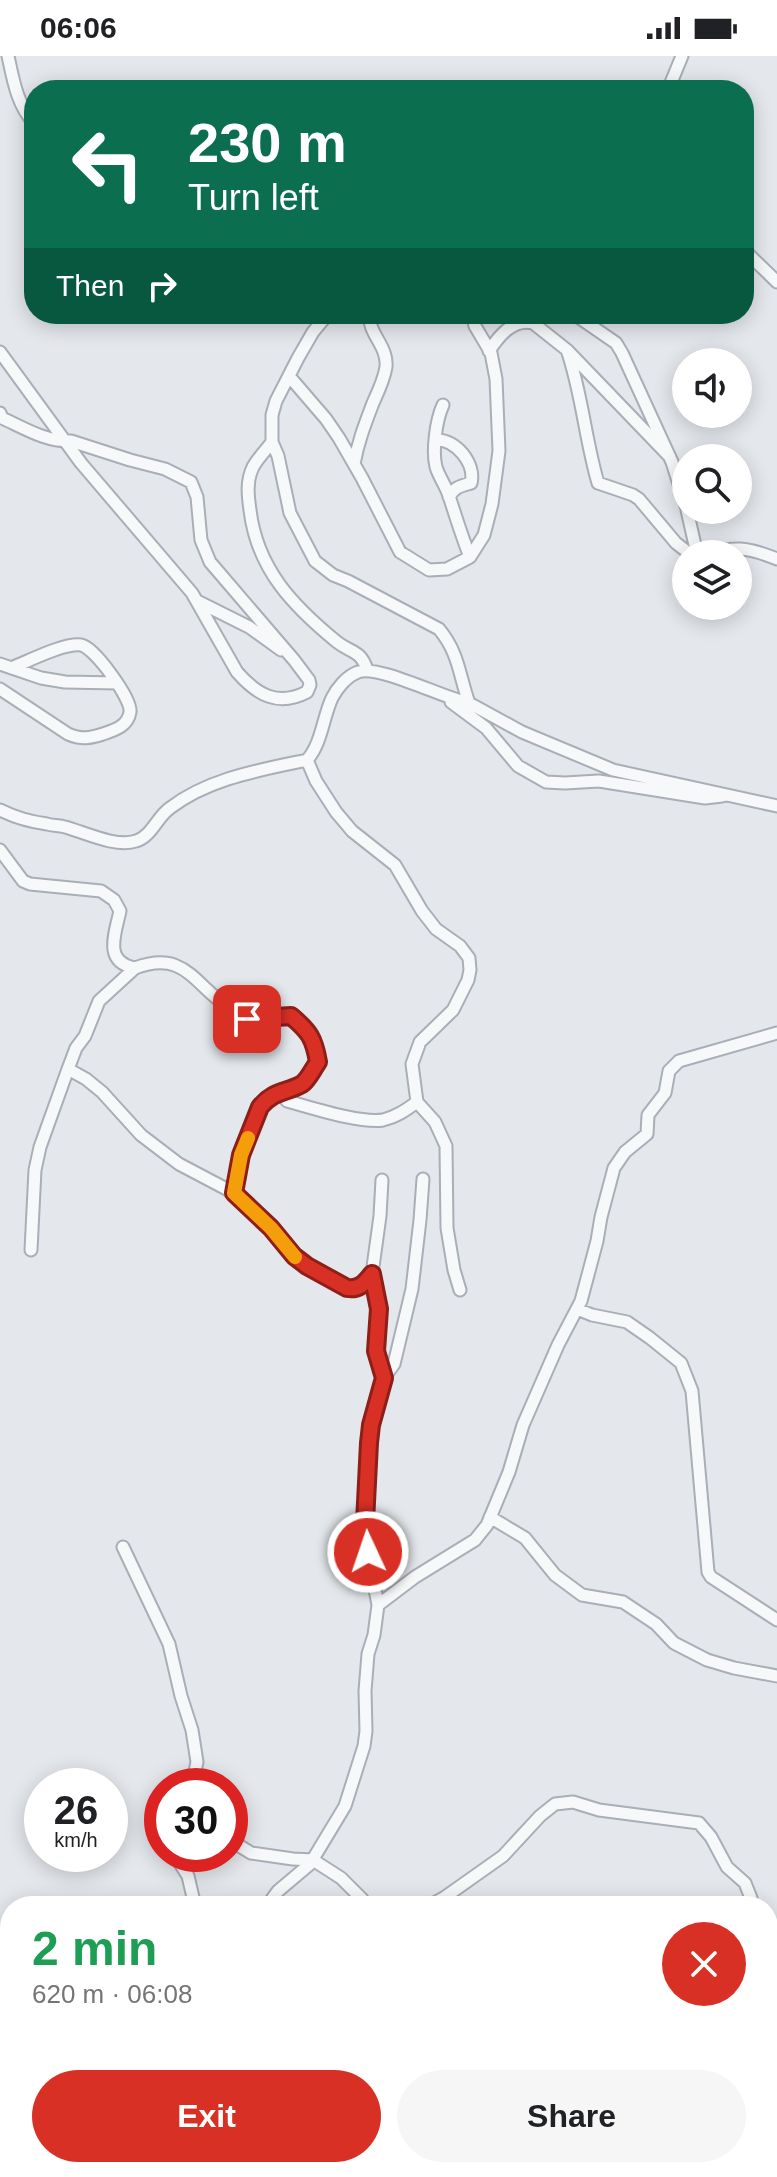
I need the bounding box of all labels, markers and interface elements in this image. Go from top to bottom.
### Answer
text: 06:06 [40,11,117,44]
text: 230 m [188,111,347,174]
icon: left [56,112,160,216]
text: Turn left [188,177,319,218]
icon: right [140,264,184,308]
text: Then [56,269,124,302]
map controls [672,348,752,620]
button: sound [672,348,752,428]
button: search [672,444,752,524]
button: layers [672,540,752,620]
pin [213,985,281,1053]
icon: arrive [225,997,269,1041]
position arrow [326,1510,410,1594]
speed limit sign: 30 [144,1768,248,1872]
text: 26 [54,1788,98,1832]
text: km/h [54,1829,98,1851]
text: 2 min [32,1922,157,1975]
button: close [662,1922,746,2006]
text: 620 m · 06:08 [32,1979,192,2009]
button: Exit [32,2070,381,2162]
button: Share [397,2070,746,2162]

